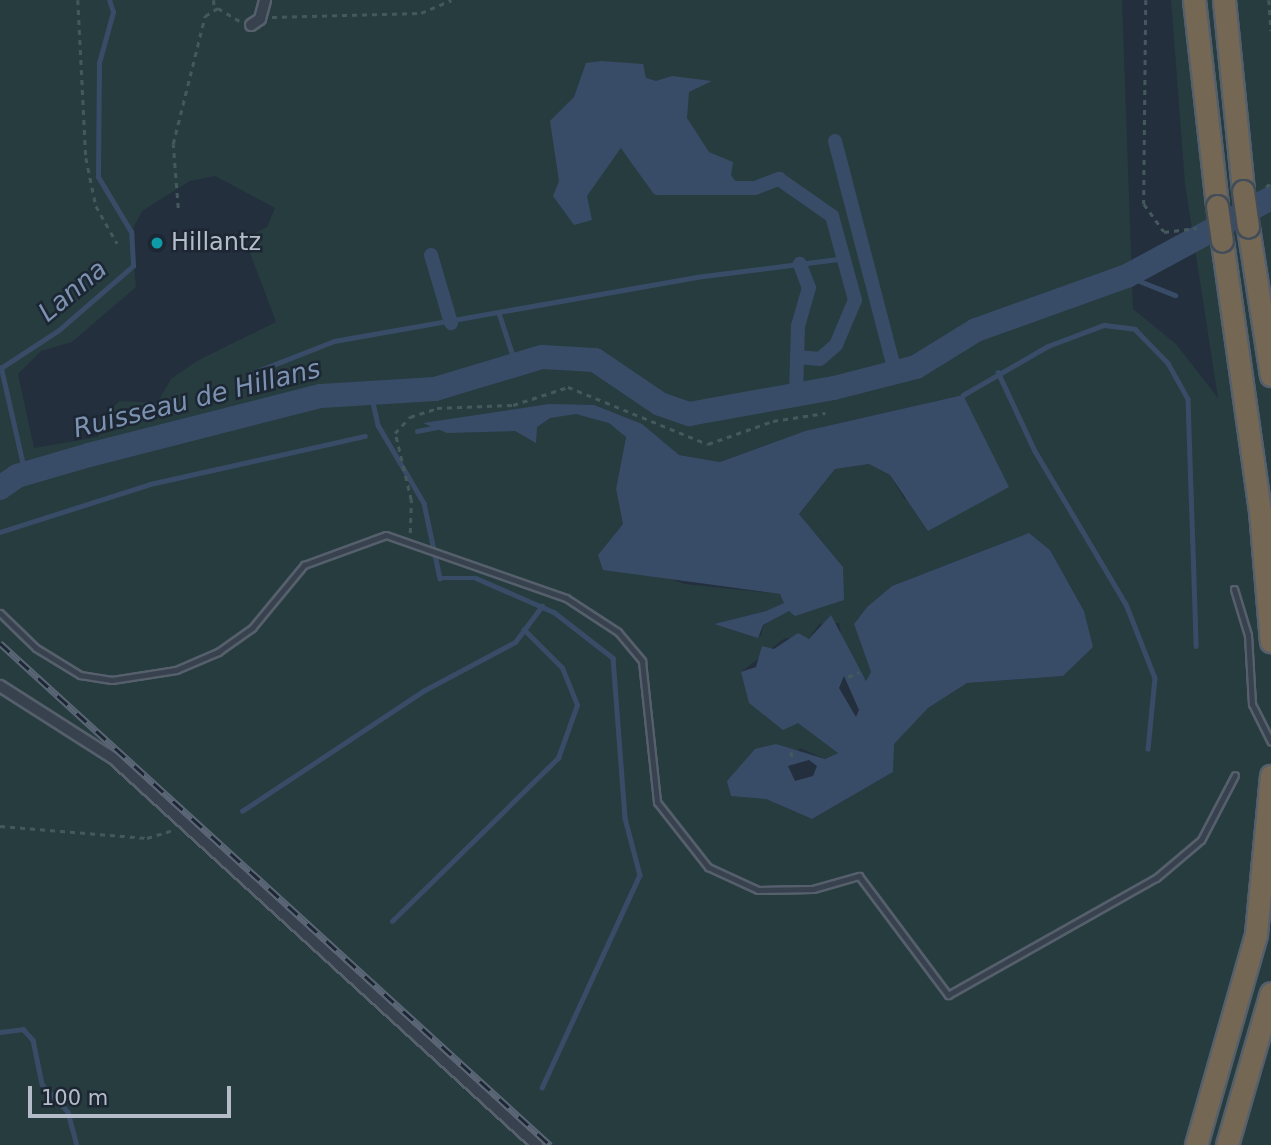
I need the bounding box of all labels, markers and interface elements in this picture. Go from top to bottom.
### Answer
place label: Hillantz [171,229,261,257]
marker: Hillantz [149,235,165,251]
water label: Lanna [33,254,113,328]
water label: Ruisseau de Hillans [70,353,324,445]
scale bar [32,1072,234,1116]
text: 100 m [41,1086,108,1110]

